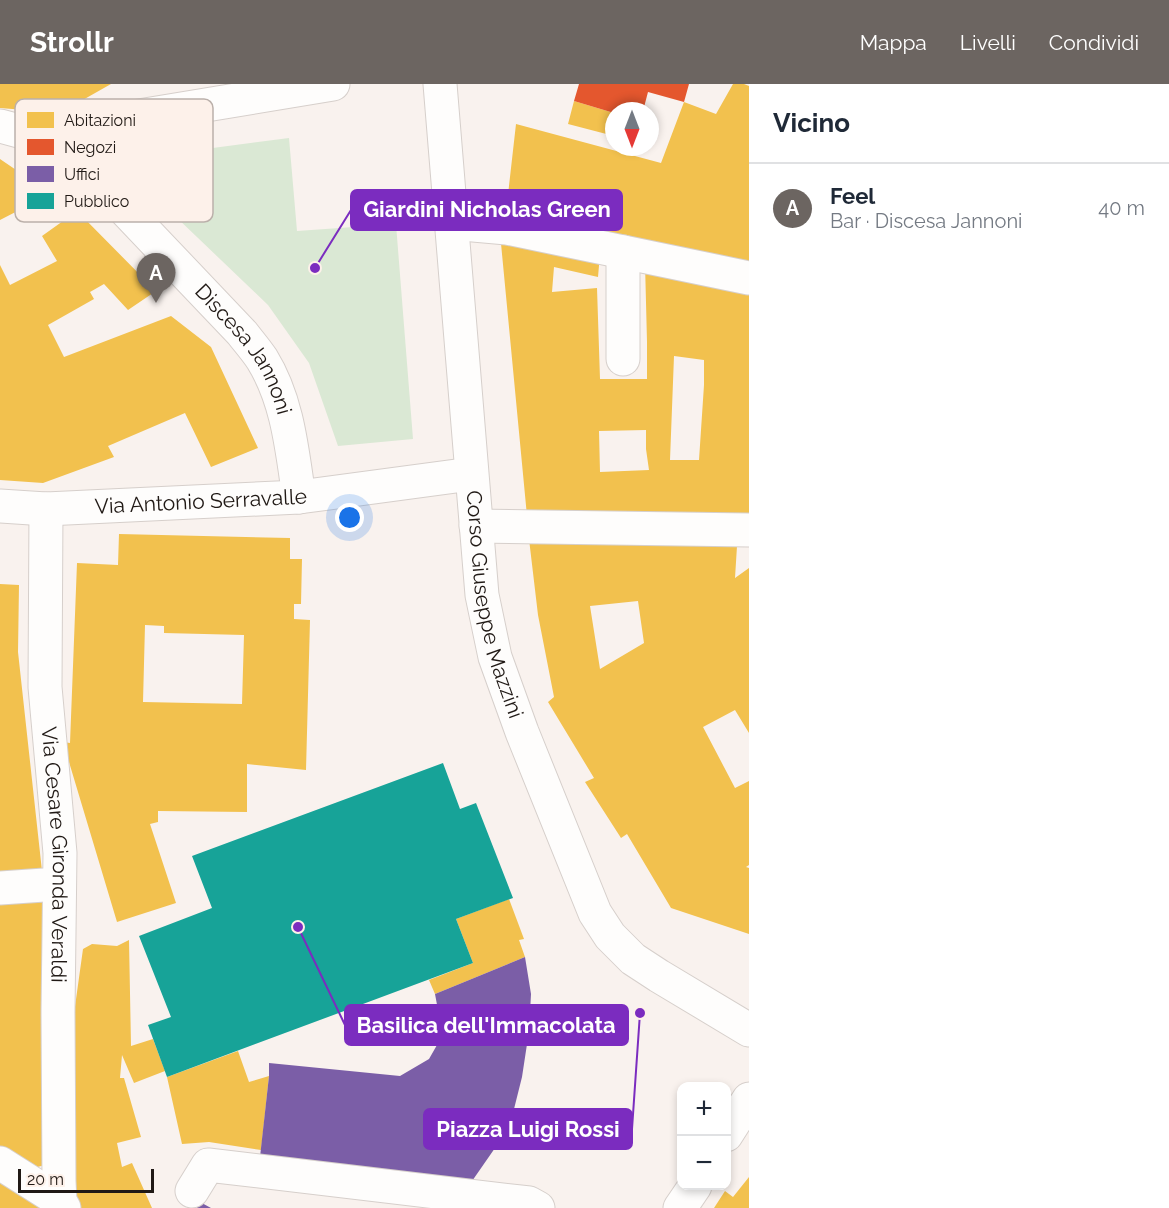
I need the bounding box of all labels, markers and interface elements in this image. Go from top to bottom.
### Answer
text: Strollr [30,26,114,59]
text: Mappa [860,30,927,55]
text: Livelli [960,30,1016,55]
text: Condividi [1049,30,1139,55]
legend [15,99,213,222]
north arrow [605,102,659,156]
text: Vicino [773,108,850,138]
text: Abitazioni [64,111,136,130]
text: Negozi [64,138,116,157]
text: Uffici [64,165,100,184]
text: Feel [830,183,875,209]
callout: Giardini Nicholas Green [351,190,622,230]
text: Pubblico [64,192,129,211]
text: Giardini Nicholas Green [363,196,611,222]
text: A [786,196,799,220]
text: 40 m [1098,196,1145,220]
text: Bar · Discesa Jannoni [830,209,1022,233]
pin: A [136,254,176,303]
street label: Discesa Jannoni [190,279,297,417]
street label: Via Antonio Serravalle [94,483,308,519]
street label: Corso Giuseppe Mazzini [461,489,529,721]
your location [335,503,364,532]
street label: Via Cesare Gironda Veraldi [37,725,73,983]
callout: Basilica dell'Immacolata [345,1005,628,1045]
text: Basilica dell'Immacolata [356,1012,616,1038]
map controls [677,1082,731,1190]
button: + [677,1082,731,1136]
callout: Piazza Luigi Rossi [424,1109,632,1149]
text: Piazza Luigi Rossi [436,1116,620,1142]
button: − [677,1136,731,1190]
scale bar [18,1166,154,1194]
text: 20 m [27,1170,64,1189]

